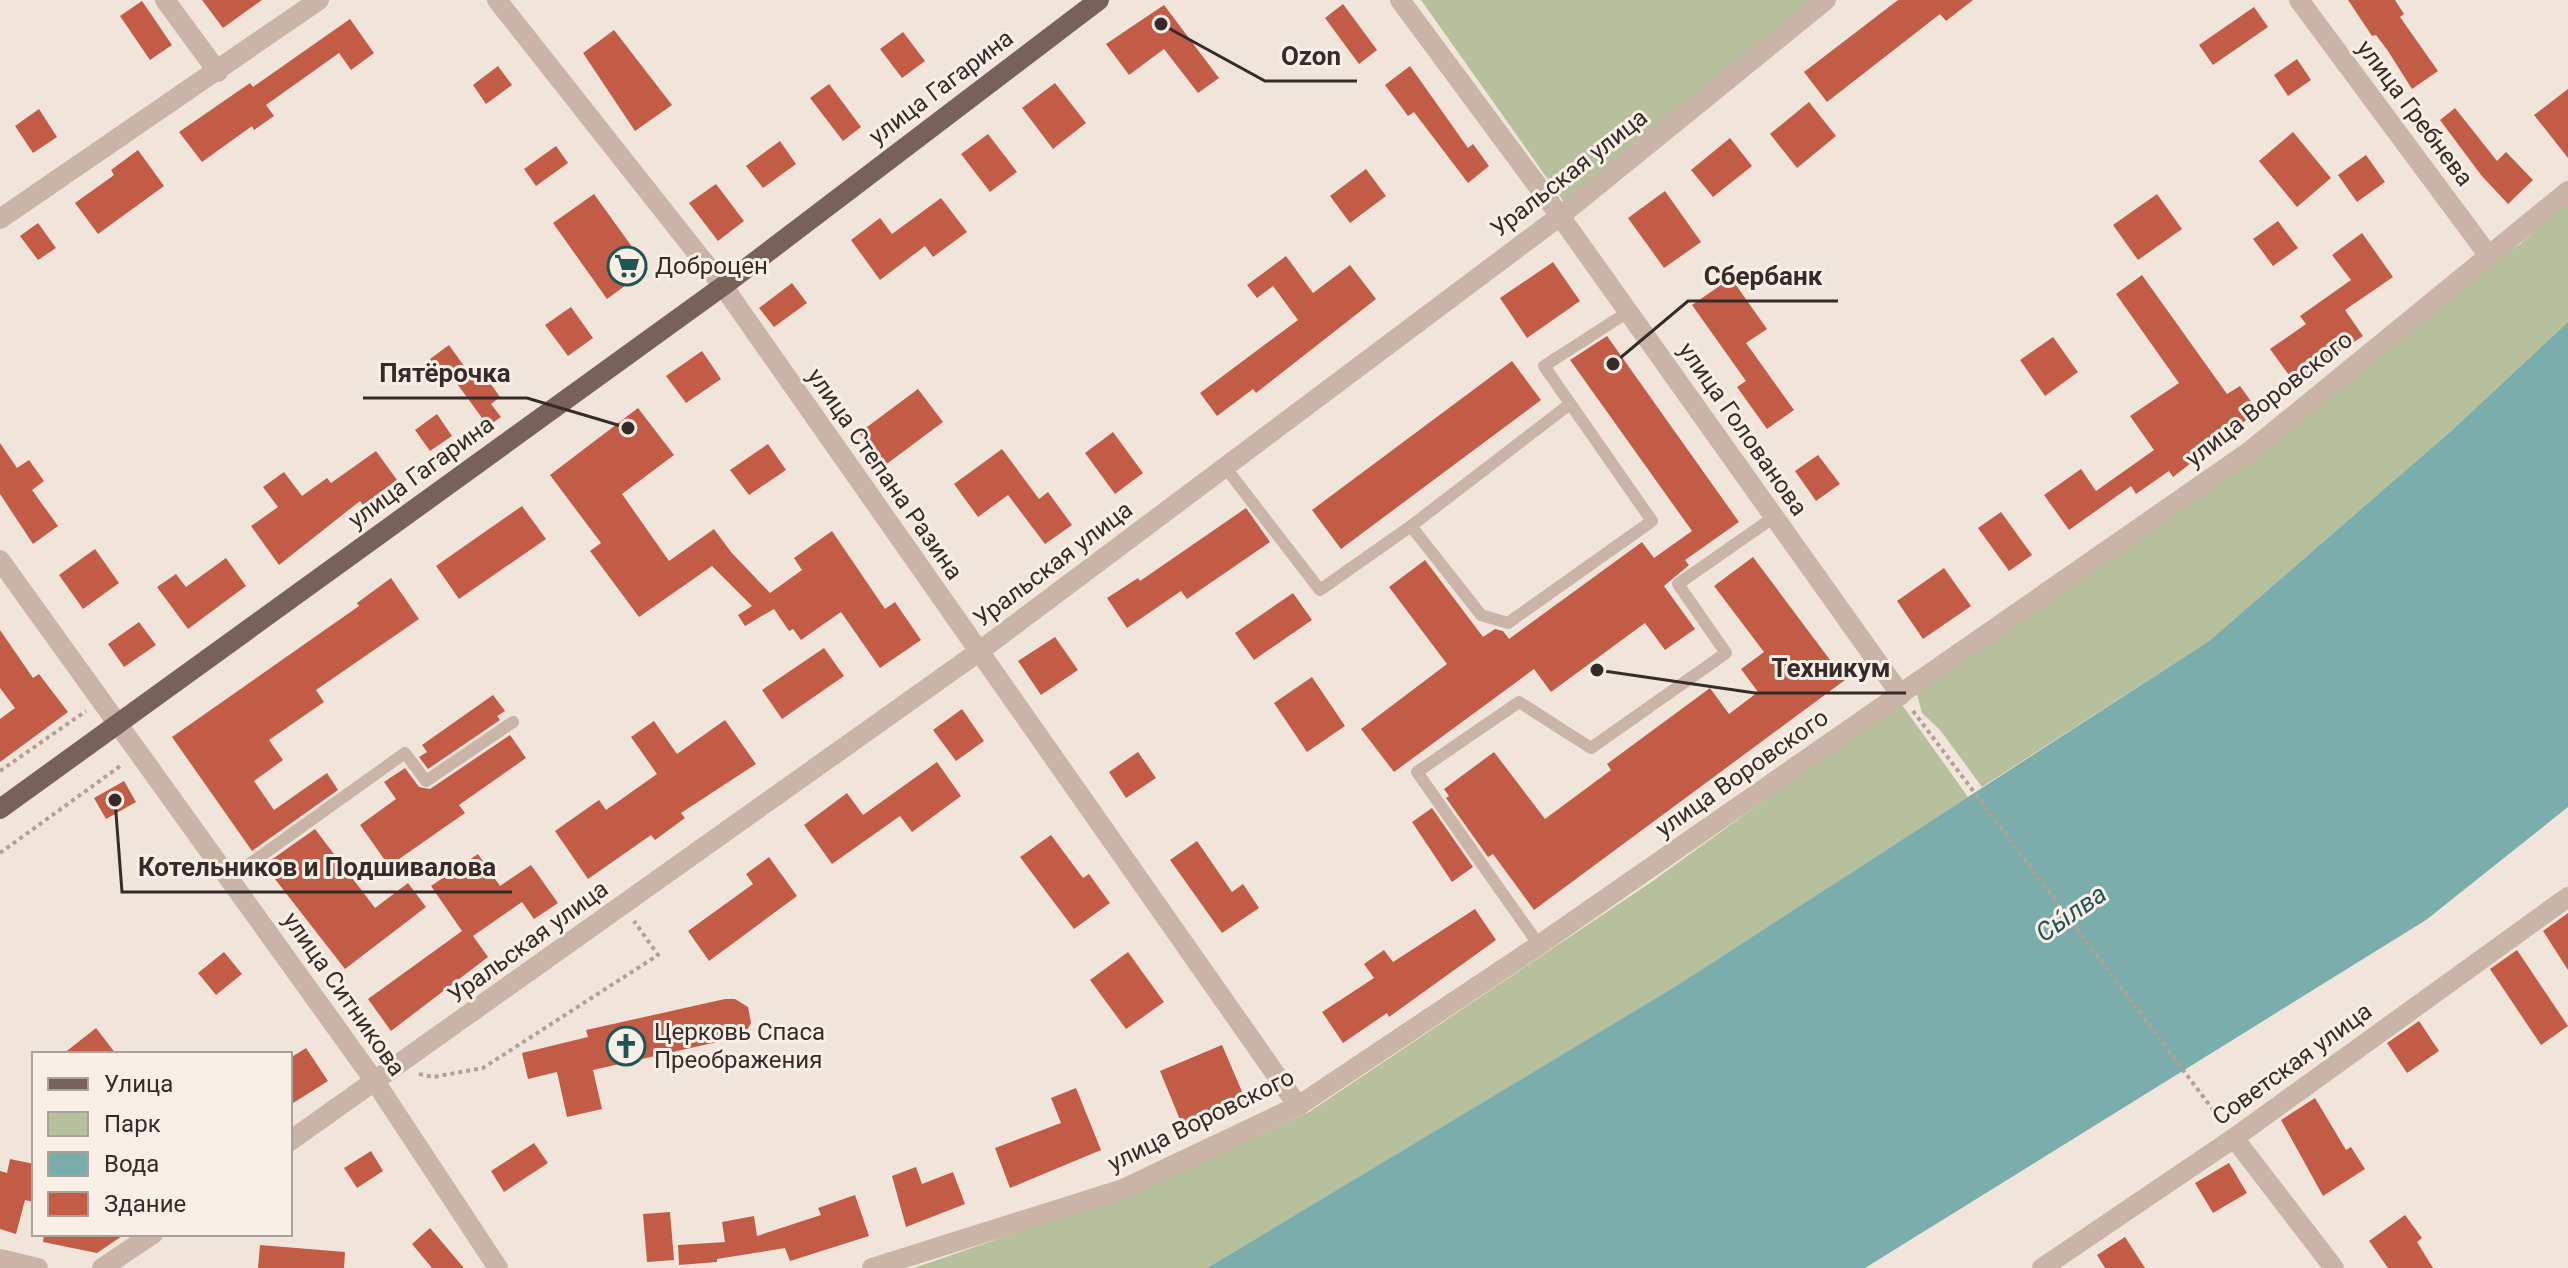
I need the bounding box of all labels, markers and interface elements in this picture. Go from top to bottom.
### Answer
street label: улица Гагарина [863,24,1019,150]
callout: Ozon [1265,31,1357,81]
street label: улица Гребнева [2351,35,2479,191]
text: Ozon [1281,41,1341,71]
street label: Уральская улица [1485,103,1653,243]
supermarket icon: Доброцен [606,245,648,287]
callout: Сбербанк [1688,251,1838,301]
place label: Доброцен [655,252,768,280]
text: Сбербанк [1704,261,1823,291]
street label: улица Воровского [2180,325,2358,473]
street label: улица Голованова [1673,337,1813,521]
callout: Пятёрочка [363,348,527,398]
text: Пятёрочка [379,358,511,388]
street label: улица Степана Разина [801,363,969,585]
street label: улица Гагарина [343,410,499,534]
street label: Уральская улица [968,495,1138,633]
callout: Техникум [1755,643,1906,693]
text: Техникум [1771,653,1891,683]
street label: улица Воровского [1650,703,1834,843]
callout: Котельников и Подшивалова [122,842,512,892]
text: Котельников и Подшивалова [138,852,496,882]
street label: Уральская улица [443,875,613,1009]
water label: Сы́лва [2030,878,2112,948]
street label: улица Ситникова [277,907,411,1081]
street label: Советская улица [2207,997,2377,1131]
place label: Церковь Спаса Преображения [654,1018,825,1074]
church icon: Церковь Спаса Преображения [605,1025,647,1067]
legend [32,1052,292,1236]
street label: улица Воровского [1103,1063,1299,1177]
text: Улица [104,1070,173,1098]
text: Парк [104,1110,161,1138]
text: Вода [104,1150,159,1178]
text: Здание [104,1190,186,1218]

